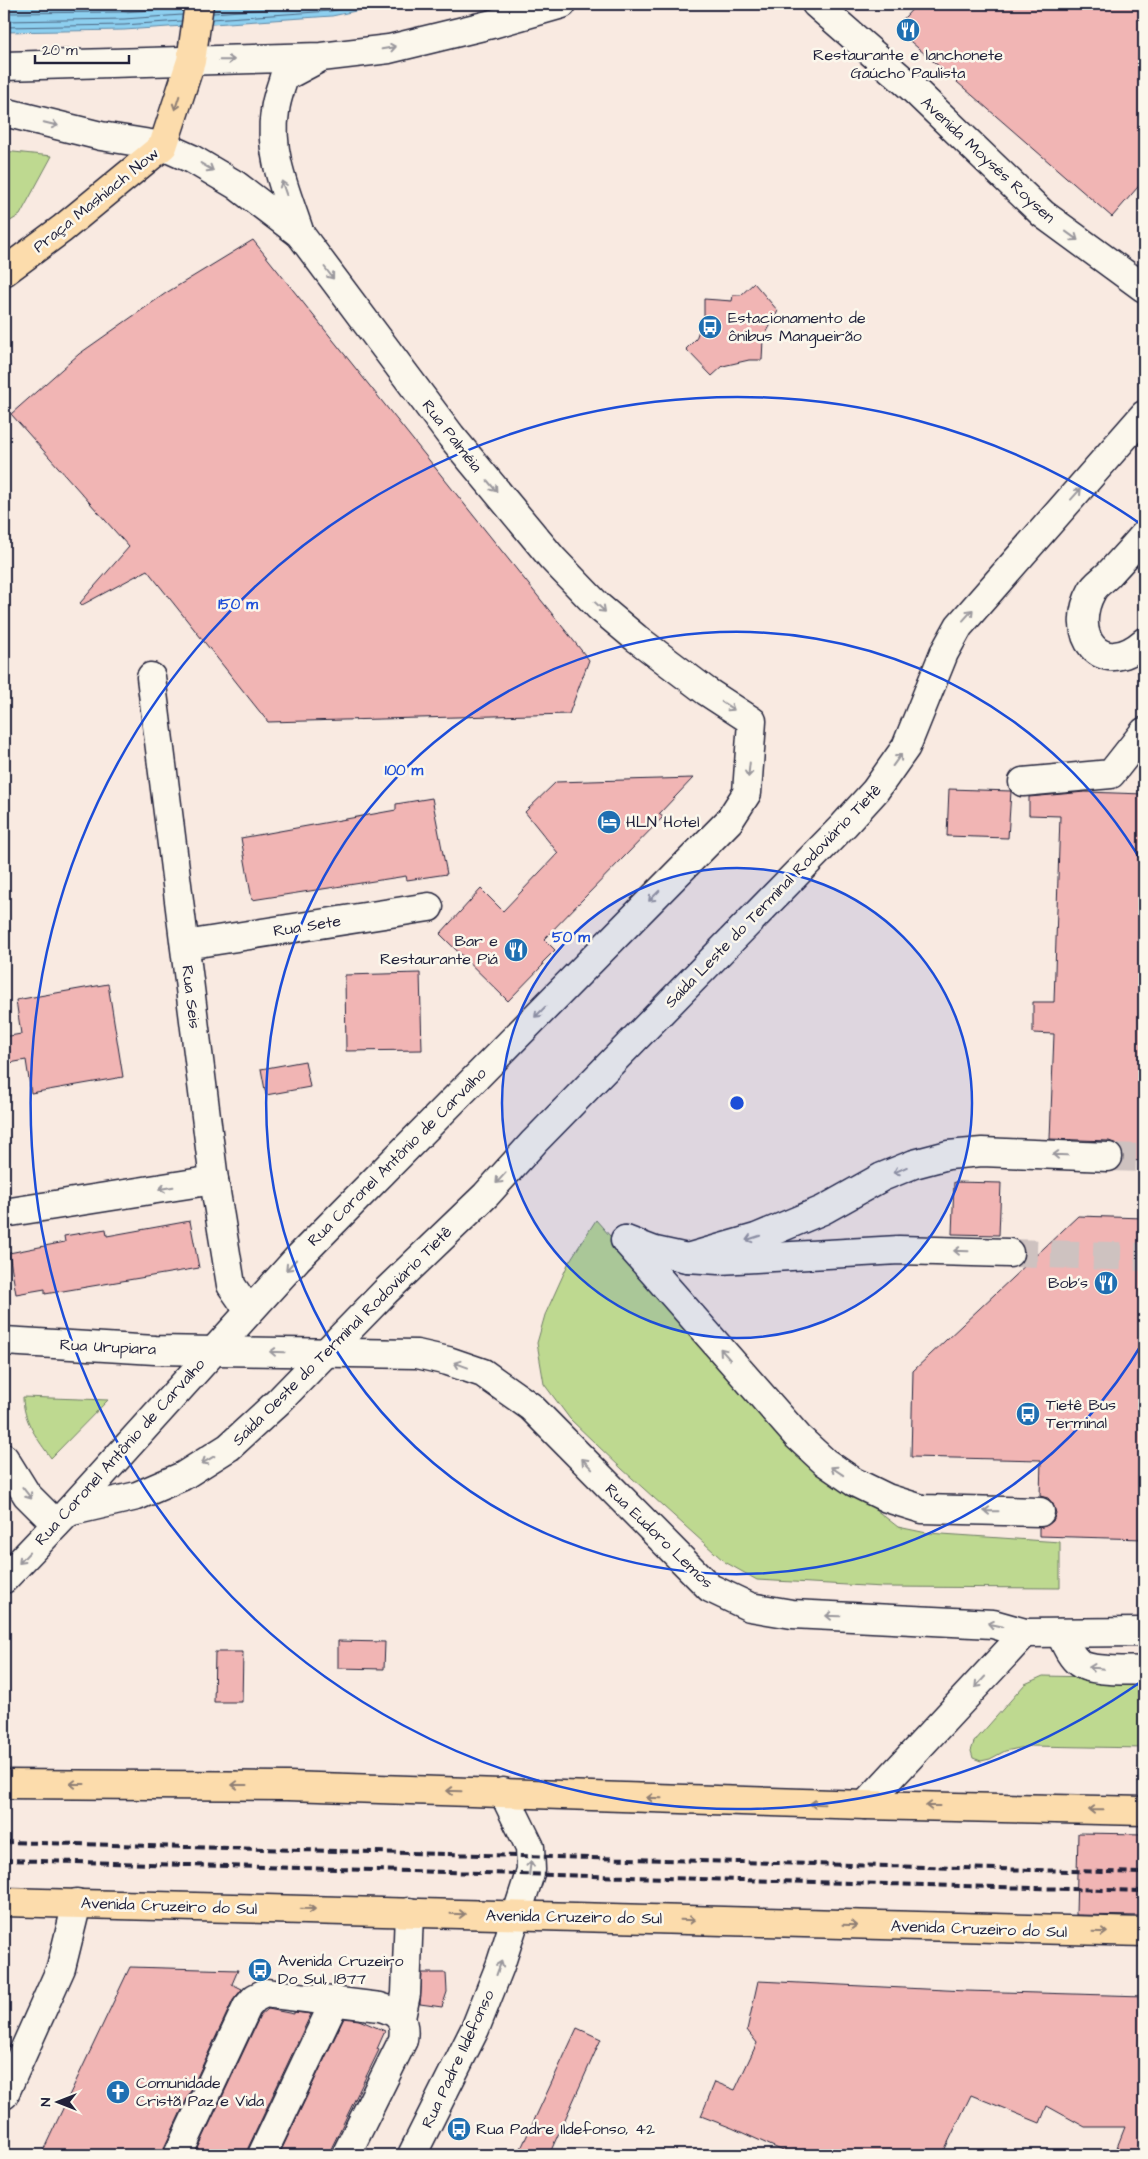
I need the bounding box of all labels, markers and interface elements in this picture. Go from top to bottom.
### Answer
restaurant icon: Restaurante e lanchonete Gaúcho Paulista [895,17,921,43]
scale bar [35,32,129,64]
text: 20 m [42,40,78,61]
one-way arrow [381,43,397,52]
place label: Restaurante e lanchonete Gaúcho Paulista [813,44,1003,84]
one-way arrow [219,55,235,65]
street label: Avenida Moysés Roysen [915,92,1060,229]
one-way arrow [172,95,181,111]
one-way arrow [43,120,59,129]
street label: Praça Mashiach Now [28,142,164,258]
one-way arrow [199,163,213,173]
one-way arrow [279,180,289,196]
one-way arrow [1065,231,1079,241]
one-way arrow [324,266,335,279]
place label: Estacionamento de ônibus Mangueirão [728,307,866,348]
bus stop icon: Estacionamento de ônibus Mangueirão [697,314,723,340]
street label: Rua Palméia [417,395,487,477]
one-way arrow [486,479,498,492]
one-way arrow [1070,487,1082,500]
text: 150 m [218,594,258,615]
one-way arrow [593,601,606,613]
one-way arrow [962,609,974,622]
one-way arrow [721,701,735,711]
one-way arrow [892,753,902,767]
text: 100 m [385,760,424,781]
one-way arrow [744,762,754,778]
street label: Saída Leste do Terminal Rodoviário Tietê [660,779,886,1013]
hotel icon: HLN Hotel [596,809,622,835]
place label: HLN Hotel [626,811,700,833]
one-way arrow [649,890,661,902]
street label: Rua Sete [272,910,343,942]
text: 50 m [552,927,590,948]
place label: Bar e Restaurante Piá [380,930,498,970]
restaurant icon: Bar e Restaurante Piá [503,937,529,963]
street label: Rua Seis [176,964,206,1030]
one-way arrow [534,1006,546,1018]
street label: Rua Coronel Antônio de Carvalho [303,1063,491,1251]
centre of rings [728,1094,746,1112]
one-way arrow [1052,1150,1068,1160]
one-way arrow [893,1165,908,1175]
one-way arrow [495,1172,507,1184]
one-way arrow [158,1183,174,1193]
street label: Saída Oeste do Terminal Rodoviário Tietê [227,1221,457,1451]
one-way arrow [745,1234,761,1243]
one-way arrow [953,1247,969,1256]
one-way arrow [285,1258,297,1271]
restaurant icon: Bob's [1093,1270,1119,1296]
place label: Bob's [1048,1272,1088,1294]
street label: Rua Urupiara [59,1333,157,1361]
one-way arrow [269,1347,285,1356]
one-way arrow [719,1347,731,1360]
street label: Rua Coronel Antônio de Carvalho [30,1354,210,1550]
one-way arrow [454,1360,469,1369]
place label: Tietê Bus Terminal [1046,1394,1116,1434]
bus stop icon: Tietê Bus Terminal [1015,1401,1041,1427]
one-way arrow [202,1456,216,1466]
one-way arrow [581,1458,593,1471]
one-way arrow [831,1466,845,1476]
street label: Rua Eudoro Lemos [600,1479,718,1593]
one-way arrow [21,1486,32,1499]
one-way arrow [983,1506,1000,1516]
one-way arrow [18,1552,30,1564]
one-way arrow [825,1612,841,1621]
one-way arrow [988,1620,1004,1629]
one-way arrow [1088,1663,1104,1673]
one-way arrow [974,1675,986,1688]
one-way arrow [69,1779,85,1789]
one-way arrow [231,1780,248,1790]
one-way arrow [446,1786,462,1795]
one-way arrow [647,1793,663,1802]
one-way arrow [809,1799,825,1808]
one-way arrow [925,1801,942,1811]
one-way arrow [1088,1805,1104,1814]
one-way arrow [525,1860,535,1876]
street label: Avenida Cruzeiro do Sul [80,1892,258,1920]
street label: Avenida Cruzeiro do Sul [486,1904,662,1930]
one-way arrow [300,1905,316,1914]
one-way arrow [450,1909,466,1919]
one-way arrow [680,1915,696,1925]
street label: Avenida Cruzeiro do Sul [890,1915,1068,1943]
one-way arrow [842,1920,858,1930]
one-way arrow [1092,1927,1108,1937]
place label: Avenida Cruzeiro Do Sul, 1877 [278,1950,403,1990]
bus stop icon: Avenida Cruzeiro Do Sul, 1877 [247,1957,273,1983]
one-way arrow [495,1961,504,1976]
street label: Rua Padre Ildefonso [416,1986,500,2132]
place label: Comunidade Cristã Paz e Vida [136,2072,264,2112]
north arrow [32,2076,82,2126]
church icon: Comunidade Cristã Paz e Vida [105,2079,131,2105]
text: N [36,2097,56,2106]
bus stop icon: Rua Padre Ildefonso, 42 [446,2116,472,2142]
place label: Rua Padre Ildefonso, 42 [476,2118,655,2140]

